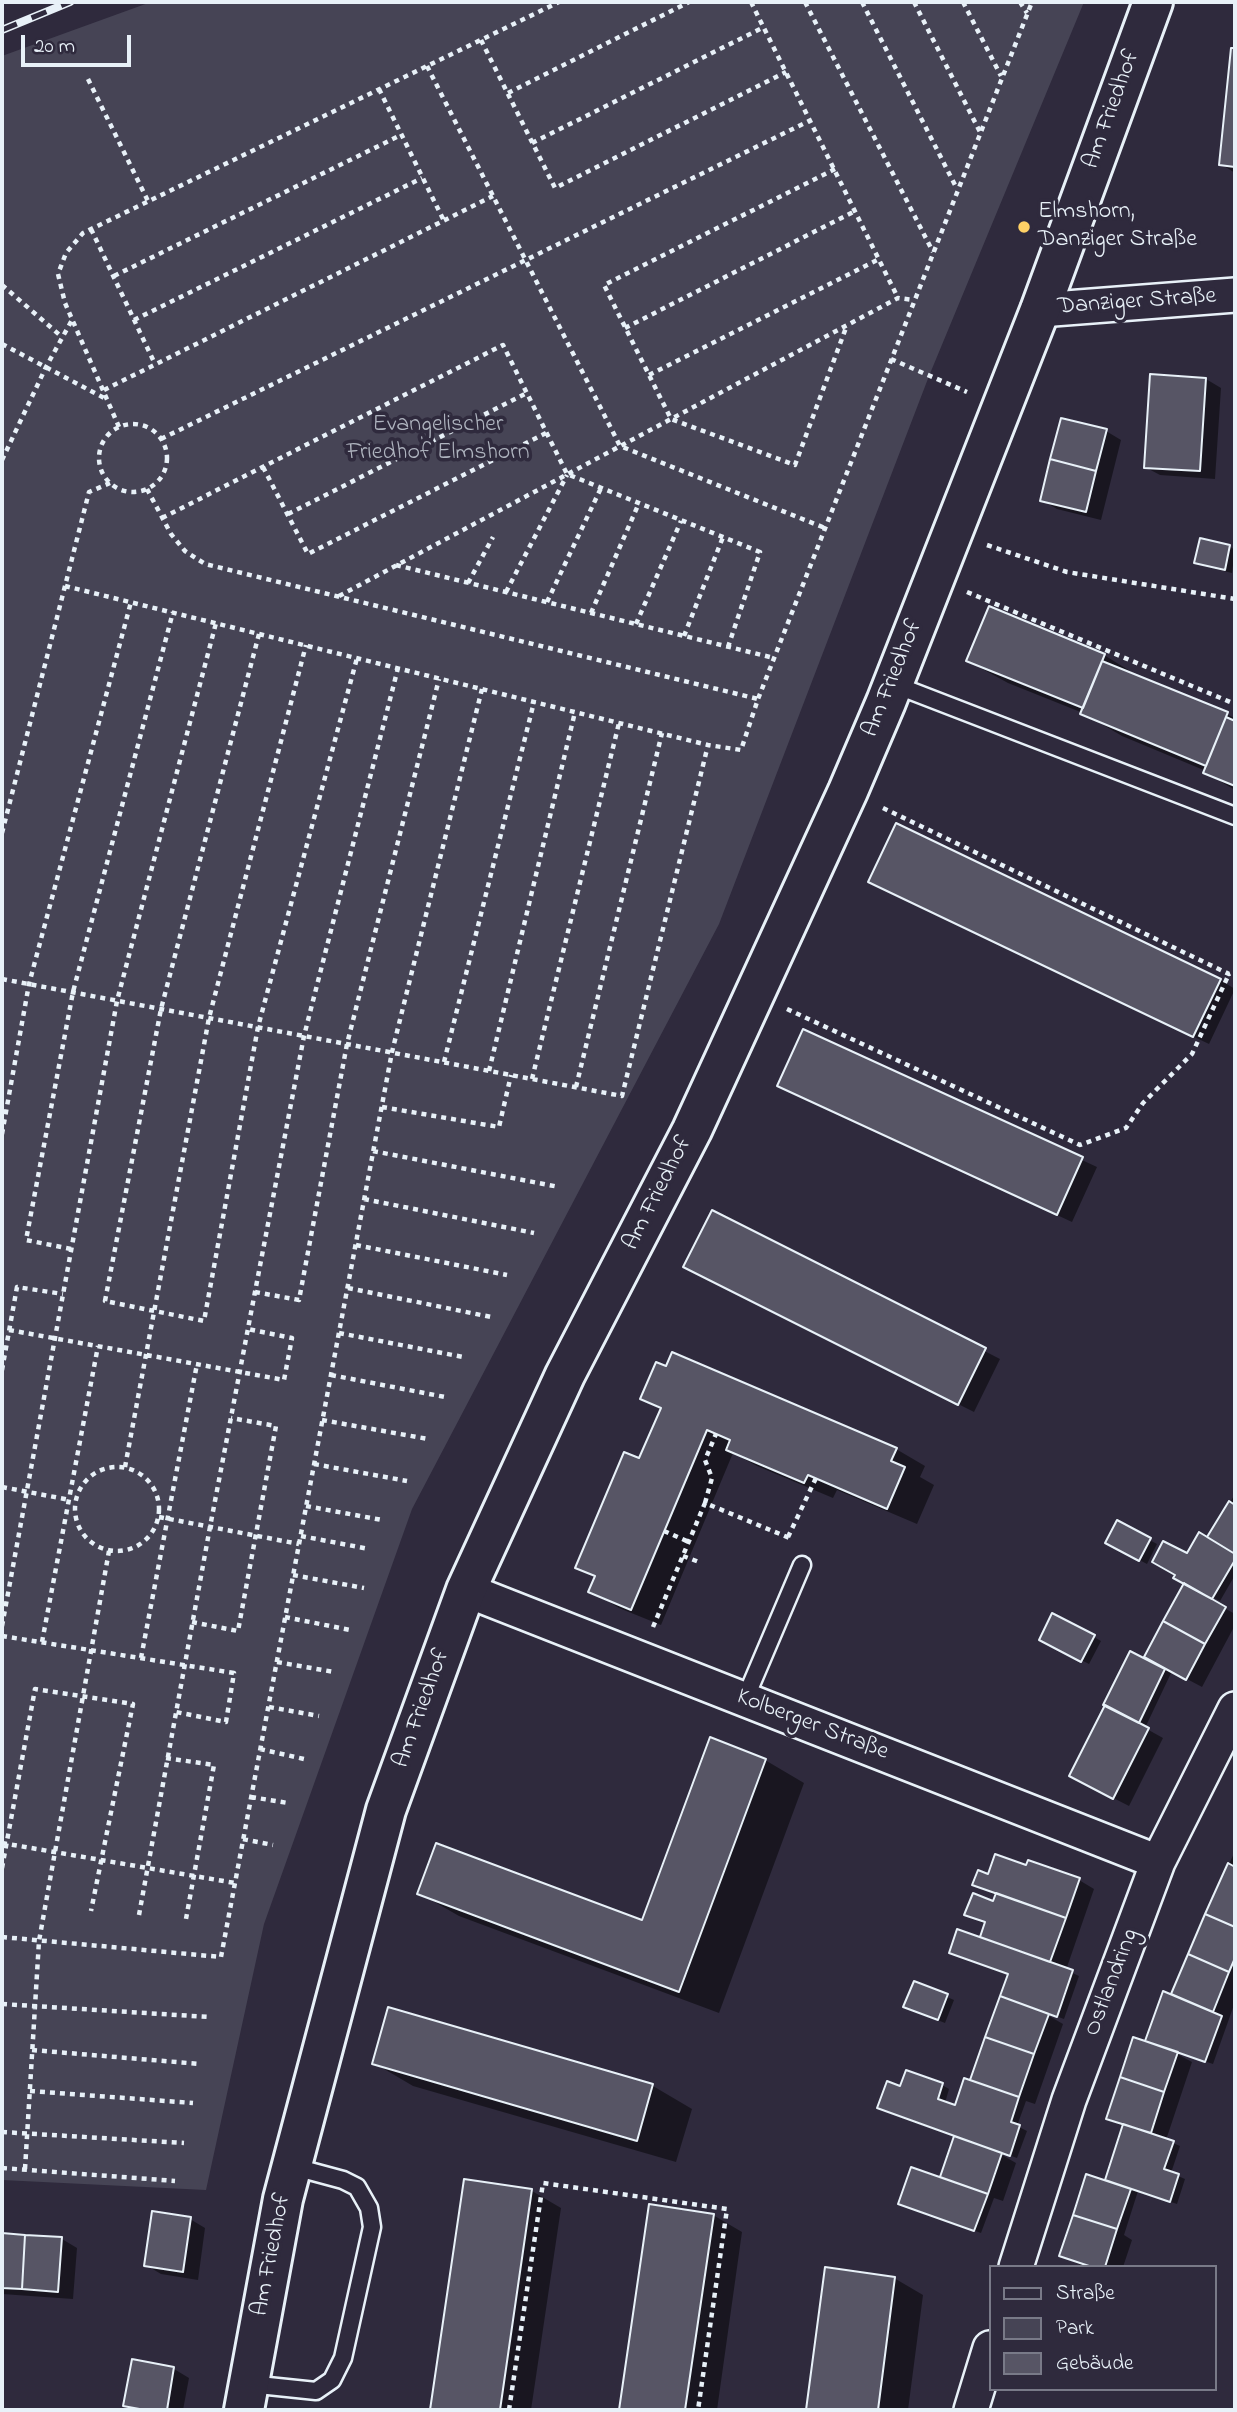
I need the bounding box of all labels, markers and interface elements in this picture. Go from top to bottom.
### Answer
scale bar [24,21,135,65]
text: 20 m [34,32,75,62]
street label: Am Friedhof [1078,47,1148,173]
place label: Elmshorn, Danziger Straße [1038,199,1197,255]
marker: Elmshorn, Danziger Straße [1016,219,1032,235]
street label: Danziger Straße [1057,283,1217,323]
park label: Evangelischer Friedhof Elmshorn [346,412,530,468]
street label: Am Friedhof [857,616,931,742]
street label: Am Friedhof [618,1132,700,1256]
street label: Am Friedhof [388,1646,458,1772]
street label: Kolberger Straße [732,1684,892,1768]
street label: Ostlandring [1079,1925,1147,2041]
street label: Am Friedhof [247,2191,299,2319]
legend [988,2265,1216,2391]
text: Straße [1056,2279,1115,2309]
text: Park [1056,2314,1094,2344]
text: Gebäude [1056,2349,1133,2379]

